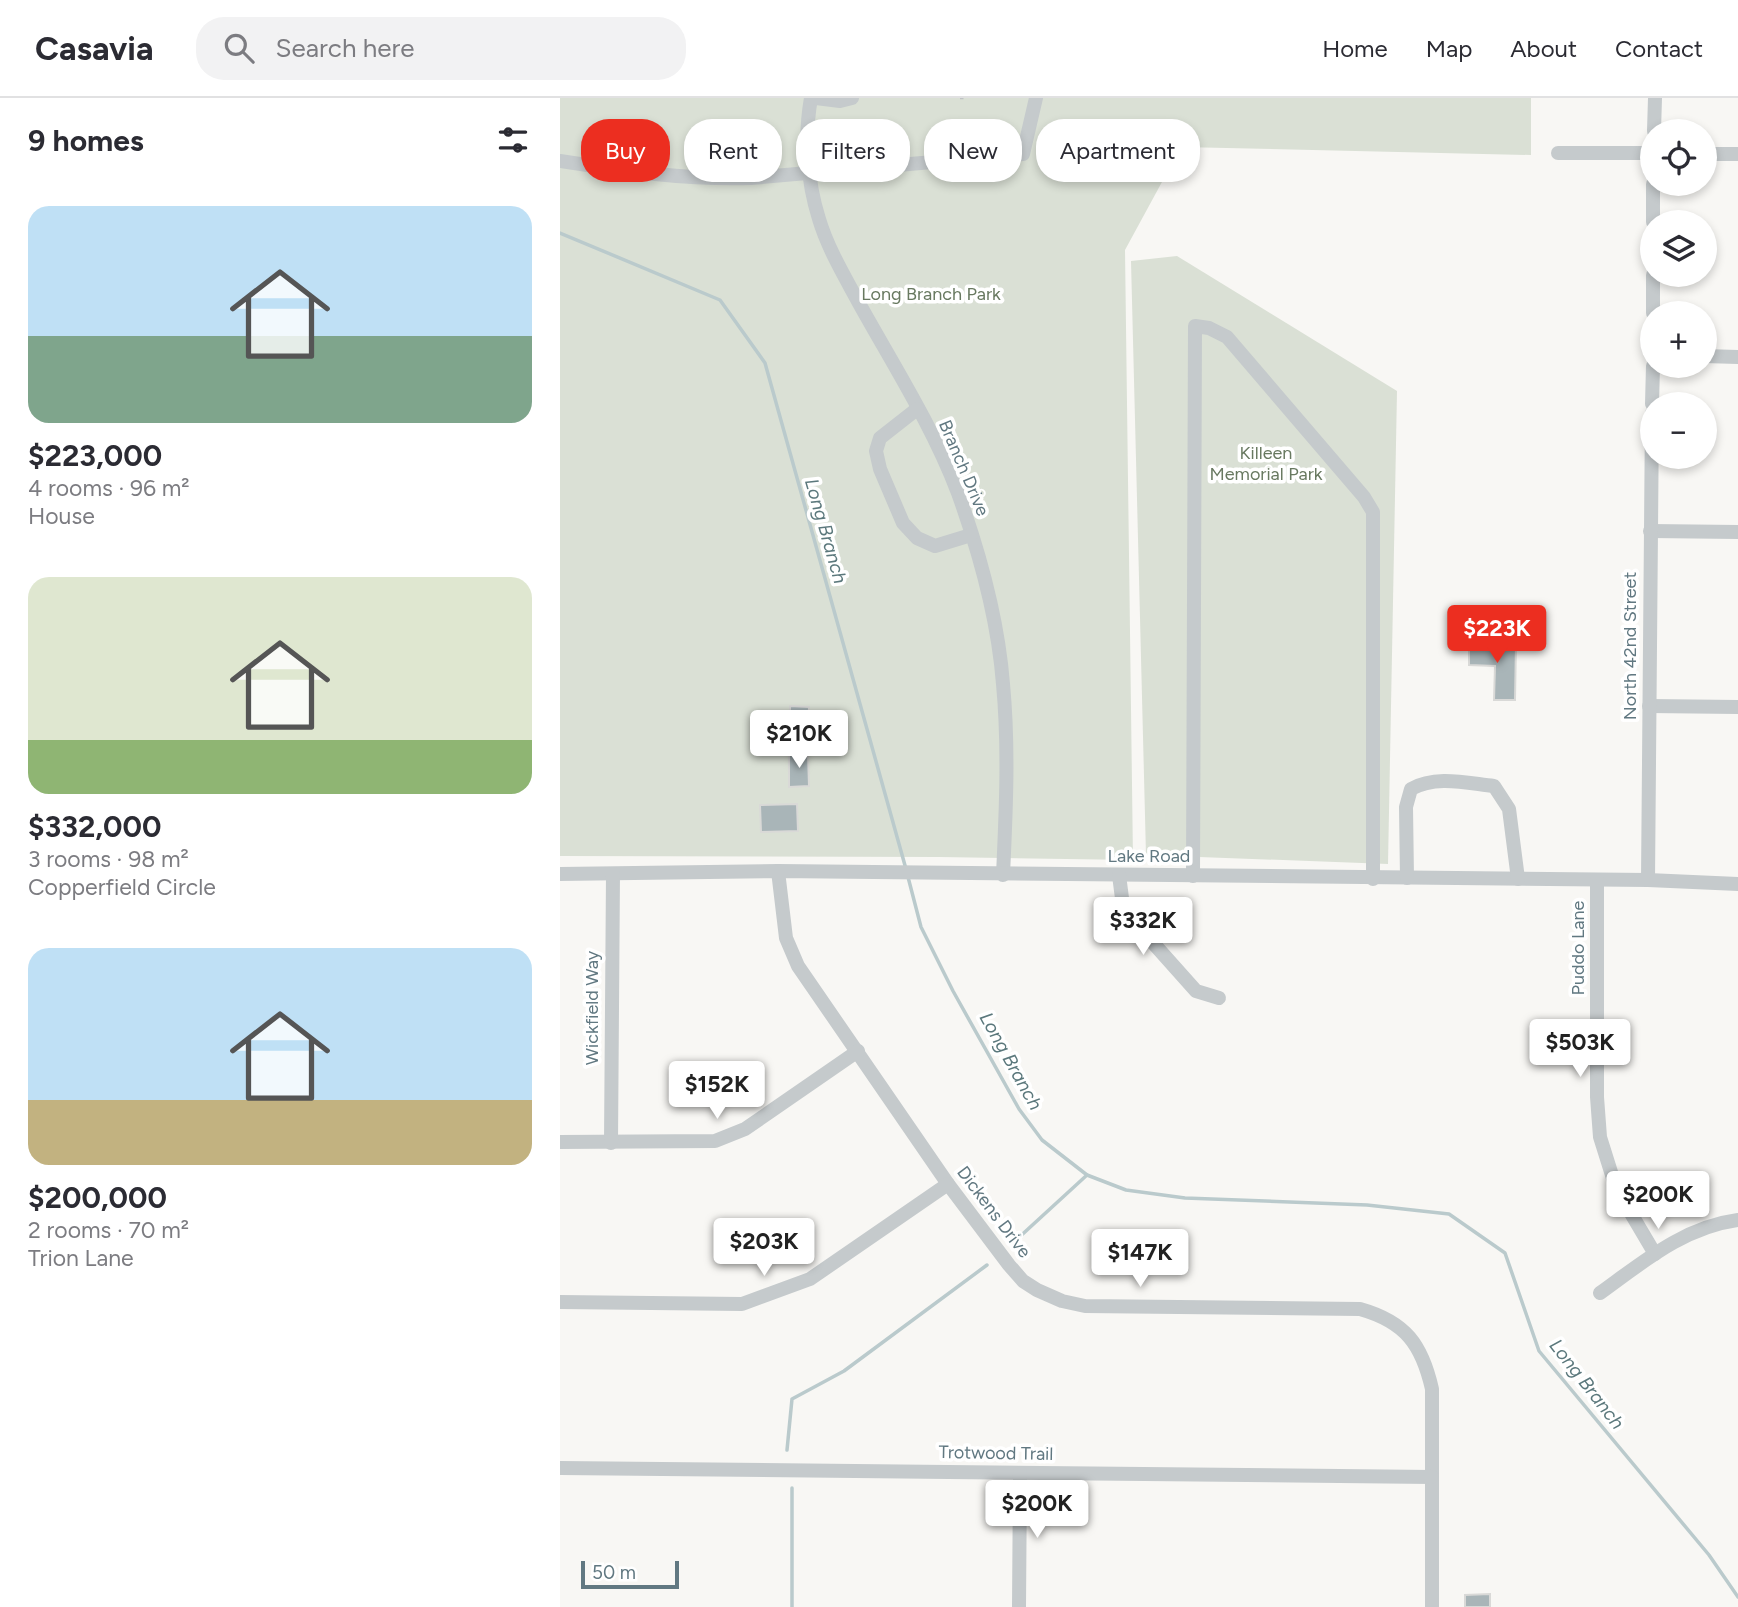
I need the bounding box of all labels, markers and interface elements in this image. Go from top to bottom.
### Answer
search box [196,17,686,80]
text: Casavia [35,29,154,68]
icon: search [220,29,258,67]
text: Search here [276,32,415,64]
text: Home [1322,34,1388,63]
text: Map [1426,34,1472,63]
text: About [1510,34,1577,63]
text: Contact [1615,34,1703,63]
chip: Buy [581,119,670,182]
chip: Rent [684,119,782,182]
chip: Filters [796,119,910,182]
chip: New [924,119,1022,182]
chip: Apartment [1036,119,1200,182]
map controls [1640,119,1717,469]
button: locate [1640,119,1717,196]
icon: filters [494,121,532,159]
text: 9 homes [28,122,144,159]
button: layers [1640,210,1717,287]
icon: home [217,251,343,377]
park label: Long Branch Park [861,283,1001,305]
button: + [1640,301,1717,378]
button: − [1640,392,1717,469]
street label: Branch Drive [934,417,994,519]
text: $223,000 [28,437,162,474]
park label: Killeen Memorial Park [1210,442,1323,485]
text: 4 rooms · 96 m² [28,474,190,502]
water label: Long Branch [800,476,852,587]
text: House [28,502,95,530]
street label: North 42nd Street [1619,572,1641,720]
pin: $223K [1448,606,1546,665]
text: $223K [1463,614,1531,642]
icon: home [217,622,343,748]
pin: $210K [750,710,848,770]
text: $210K [766,719,832,747]
text: $332,000 [28,808,161,845]
text: 3 rooms · 98 m² [28,845,189,873]
street label: Lake Road [1108,845,1190,867]
text: Copperfield Circle [28,873,216,901]
pin: $332K [1094,898,1192,957]
street label: Puddo Lane [1567,900,1589,995]
text: $332K [1110,906,1176,934]
street label: Wickfield Way [581,950,603,1065]
icon: home [217,993,343,1119]
water label: Long Branch [975,1008,1047,1114]
pin: $503K [1531,1020,1629,1079]
text: $503K [1545,1028,1615,1056]
pin: $152K [668,1062,766,1121]
text: $152K [685,1070,749,1098]
street label: Dickens Drive [952,1162,1036,1262]
pin: $200K [1609,1172,1707,1231]
text: $200,000 [28,1179,167,1216]
text: $200K [1622,1180,1694,1208]
text: 2 rooms · 70 m² [28,1216,189,1244]
pin: $203K [715,1218,813,1278]
text: $203K [729,1227,799,1255]
pin: $147K [1091,1230,1189,1289]
text: $147K [1107,1238,1173,1266]
text: Trion Lane [28,1244,134,1272]
water label: Long Branch [1545,1334,1630,1434]
street label: Trotwood Trail [938,1441,1054,1465]
pin: $200K [988,1480,1086,1540]
text: $200K [1001,1489,1073,1517]
scale bar [581,1558,679,1590]
text: 50 m [592,1561,636,1584]

